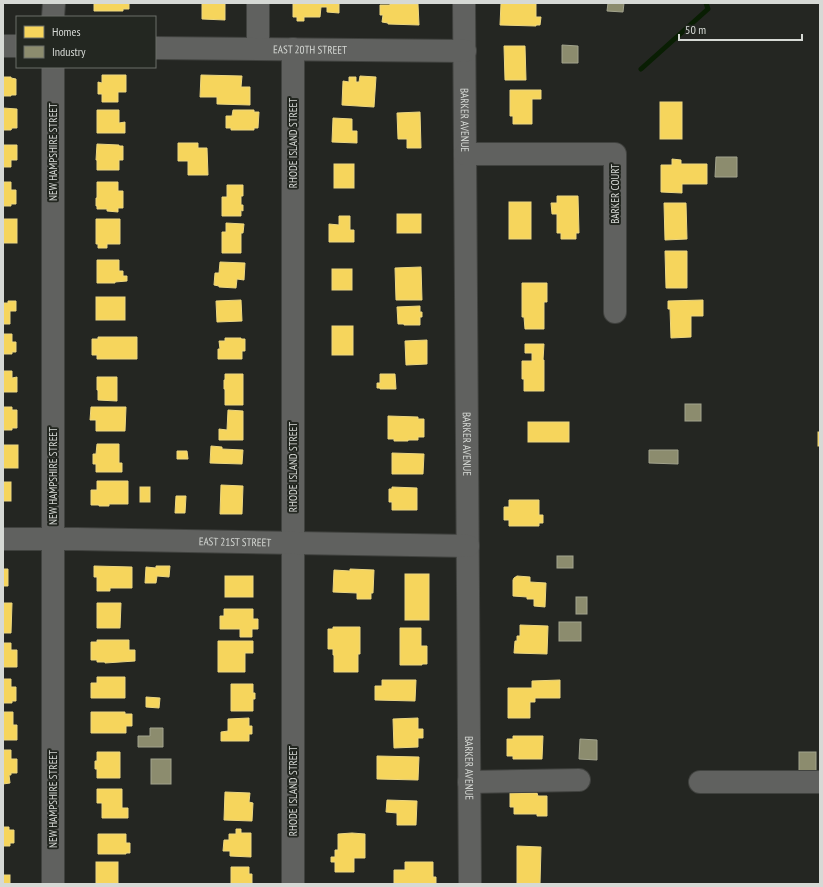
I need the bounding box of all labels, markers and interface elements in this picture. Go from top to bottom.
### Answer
legend [16,16,156,68]
scale bar [679,16,802,42]
text: 50 m [685,22,706,37]
text: Homes [52,24,80,39]
street label: EAST 20TH STREET [273,42,347,57]
text: Industry [52,44,86,59]
street label: BARKER AVENUE [458,88,472,152]
street label: RHODE ISLAND STREET [286,98,300,188]
street label: NEW HAMPSHIRE STREET [46,103,60,201]
street label: BARKER COURT [608,164,622,224]
street label: BARKER AVENUE [460,412,474,476]
street label: RHODE ISLAND STREET [286,422,300,512]
street label: NEW HAMPSHIRE STREET [46,427,60,525]
street label: EAST 21ST STREET [199,534,271,549]
street label: BARKER AVENUE [462,736,476,800]
street label: RHODE ISLAND STREET [286,746,300,836]
street label: NEW HAMPSHIRE STREET [46,750,60,848]

